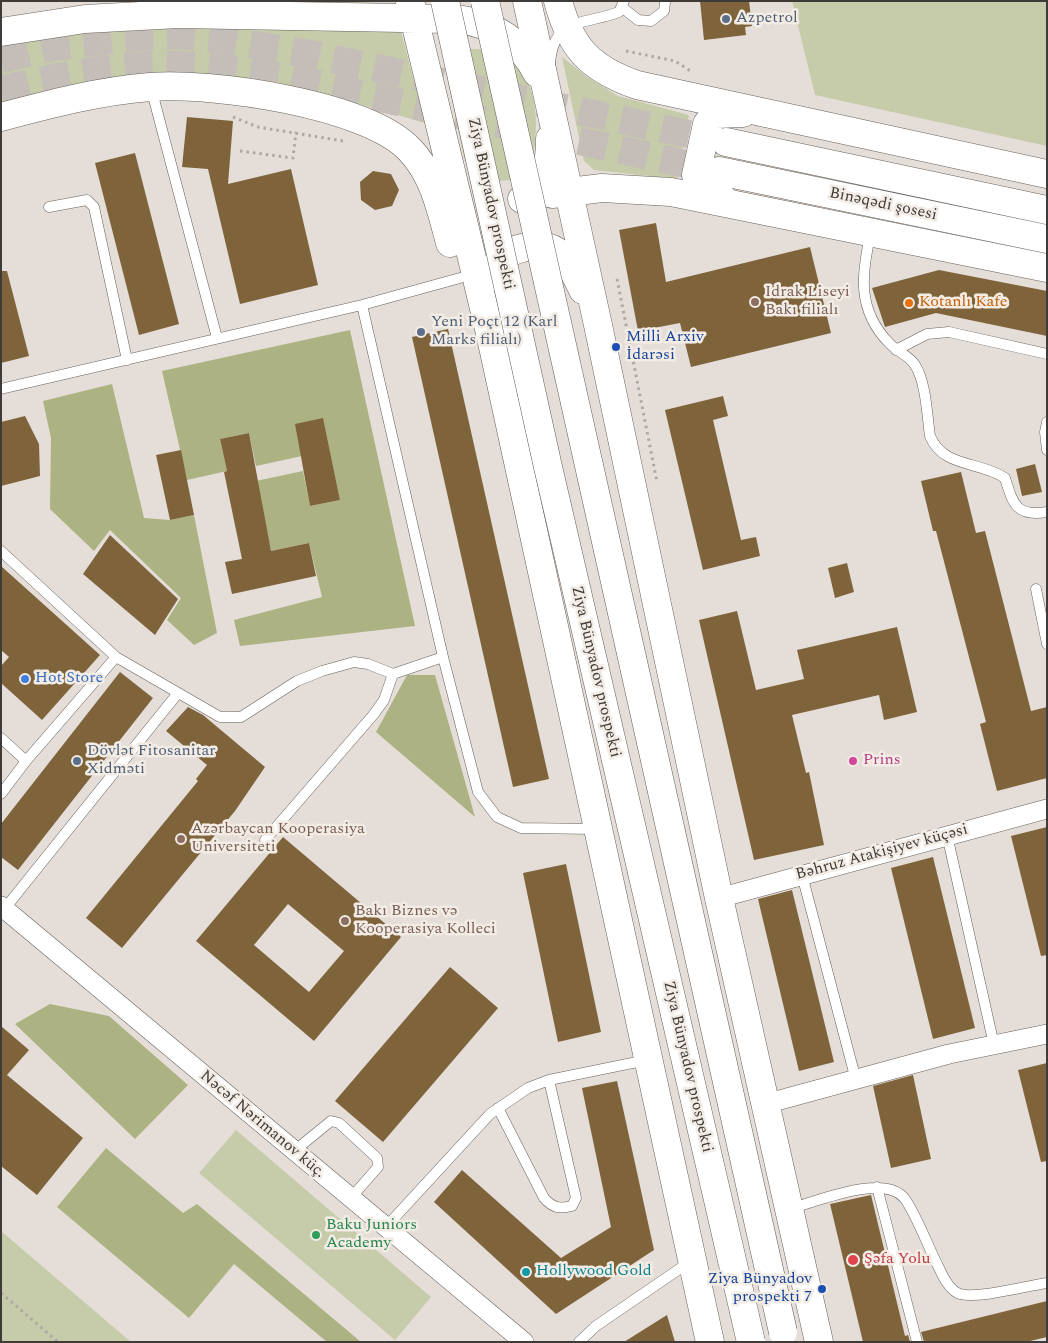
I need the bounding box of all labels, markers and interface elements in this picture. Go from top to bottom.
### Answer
place label: Azpetrol [736,9,798,29]
marker: Azpetrol [720,13,732,25]
street label: Ziya Bünyadov prospekti [462,116,518,292]
street label: Binəqədi şosesi [827,184,939,226]
place label: Idrak Liseyi Bakı filialı [765,283,850,321]
place label: Kotanlı Kafe [919,293,1007,313]
marker: Idrak Liseyi Bakı filialı [749,296,761,308]
marker: Kotanlı Kafe [903,297,915,309]
place label: Yeni Poçt 12 (Karl Marks filialı) [431,313,557,351]
marker: Yeni Poçt 12 (Karl Marks filialı) [415,326,427,338]
place label: Milli Arxiv İdarəsi [626,328,704,366]
marker: Milli Arxiv İdarəsi [610,341,622,353]
street label: Ziya Bünyadov prospekti [566,584,624,760]
place label: Hot Store [35,669,103,689]
marker: Hot Store [19,673,31,685]
place label: Dövlət Fitosanitar Xidməti [87,742,216,780]
place label: Prins [863,751,901,771]
marker: Dövlət Fitosanitar Xidməti [71,755,83,767]
marker: Prins [847,755,859,767]
place label: Azərbaycan Kooperasiya Universiteti [191,820,365,858]
street label: Bəhruz Atakişiyev küçəsi [794,821,970,885]
marker: Azərbaycan Kooperasiya Universiteti [175,833,187,845]
place label: Bakı Biznes və Kooperasiya Kolleci [355,902,496,940]
marker: Bakı Biznes və Kooperasiya Kolleci [339,915,351,927]
street label: Ziya Bünyadov prospekti [658,979,716,1155]
street label: Nəcəf Nərimanov küç. [195,1067,329,1183]
place label: Baku Juniors Academy [326,1216,417,1254]
marker: Baku Juniors Academy [310,1229,322,1241]
place label: Şəfa Yolu [864,1250,931,1270]
marker: Şəfa Yolu [846,1253,860,1267]
place label: Hollywood Gold [536,1262,652,1282]
marker: Hollywood Gold [520,1266,532,1278]
place label: Ziya Bünyadov prospekti 7 [708,1270,812,1308]
marker: Ziya Bünyadov prospekti 7 [816,1283,828,1295]

